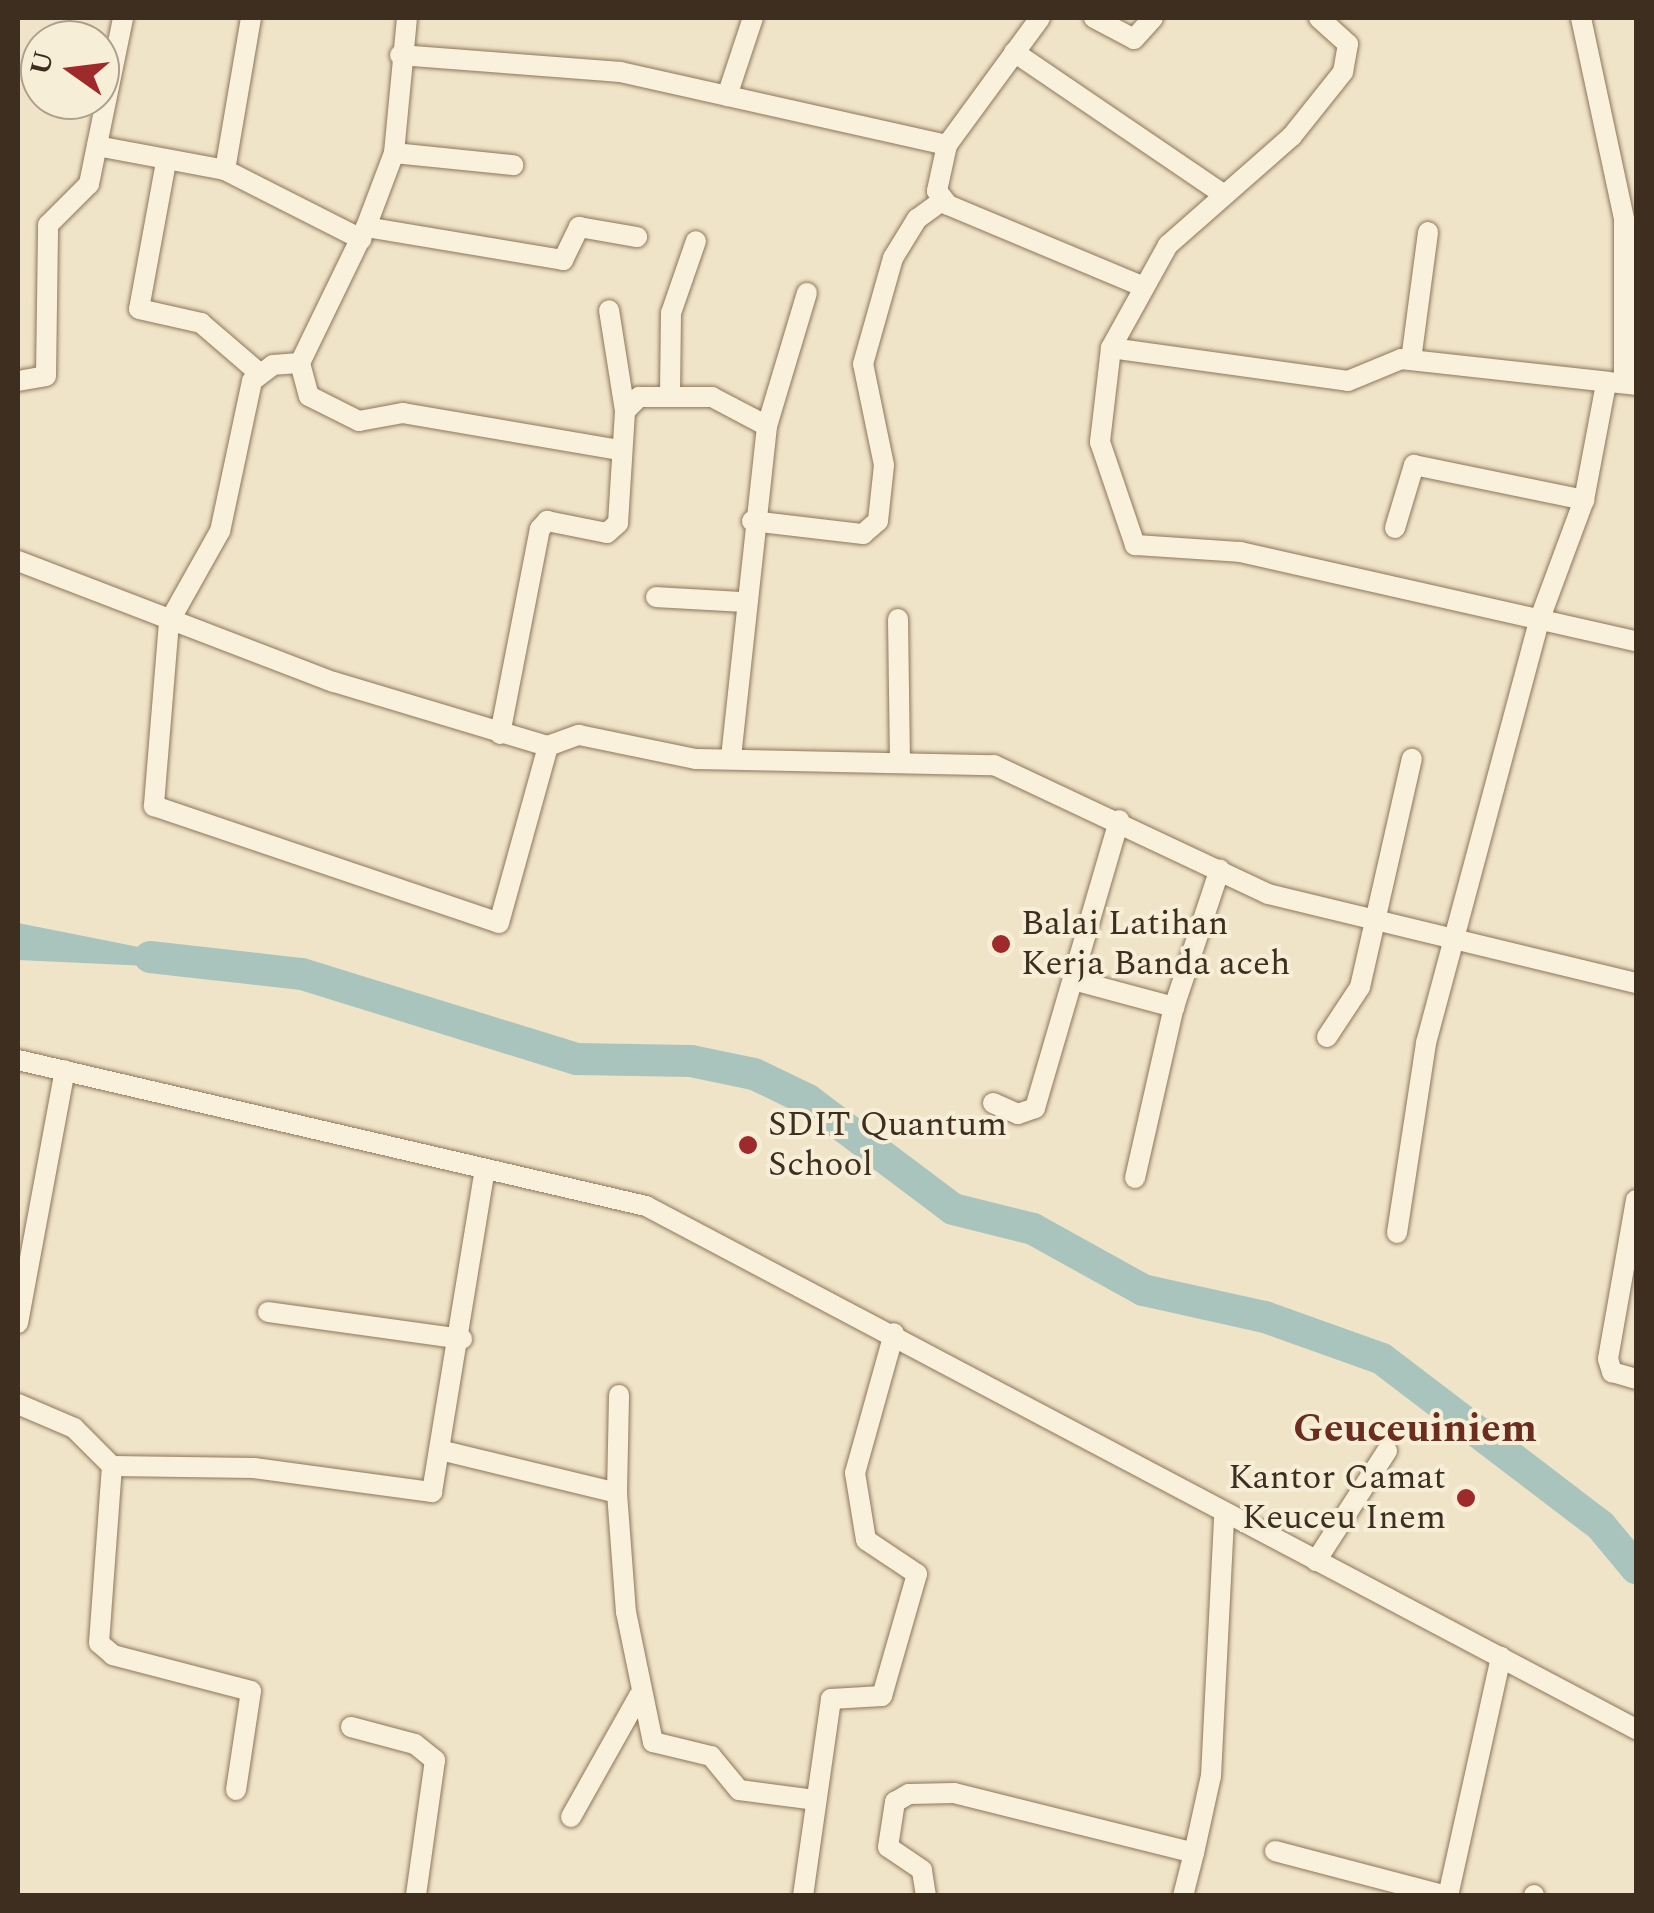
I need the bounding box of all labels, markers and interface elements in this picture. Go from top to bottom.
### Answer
north arrow [20,20,120,120]
text: U [19,47,66,80]
place label: Balai Latihan Kerja Banda aceh [1021,903,1290,985]
marker: Balai Latihan Kerja Banda aceh [990,933,1012,955]
place label: SDIT Quantum School [768,1104,1007,1186]
marker: SDIT Quantum School [737,1134,759,1156]
district label: Geuceuiniem [1293,1406,1537,1454]
place label: Kantor Camat Keuceu Inem [1228,1457,1446,1539]
marker: Kantor Camat Keuceu Inem [1455,1487,1477,1509]

